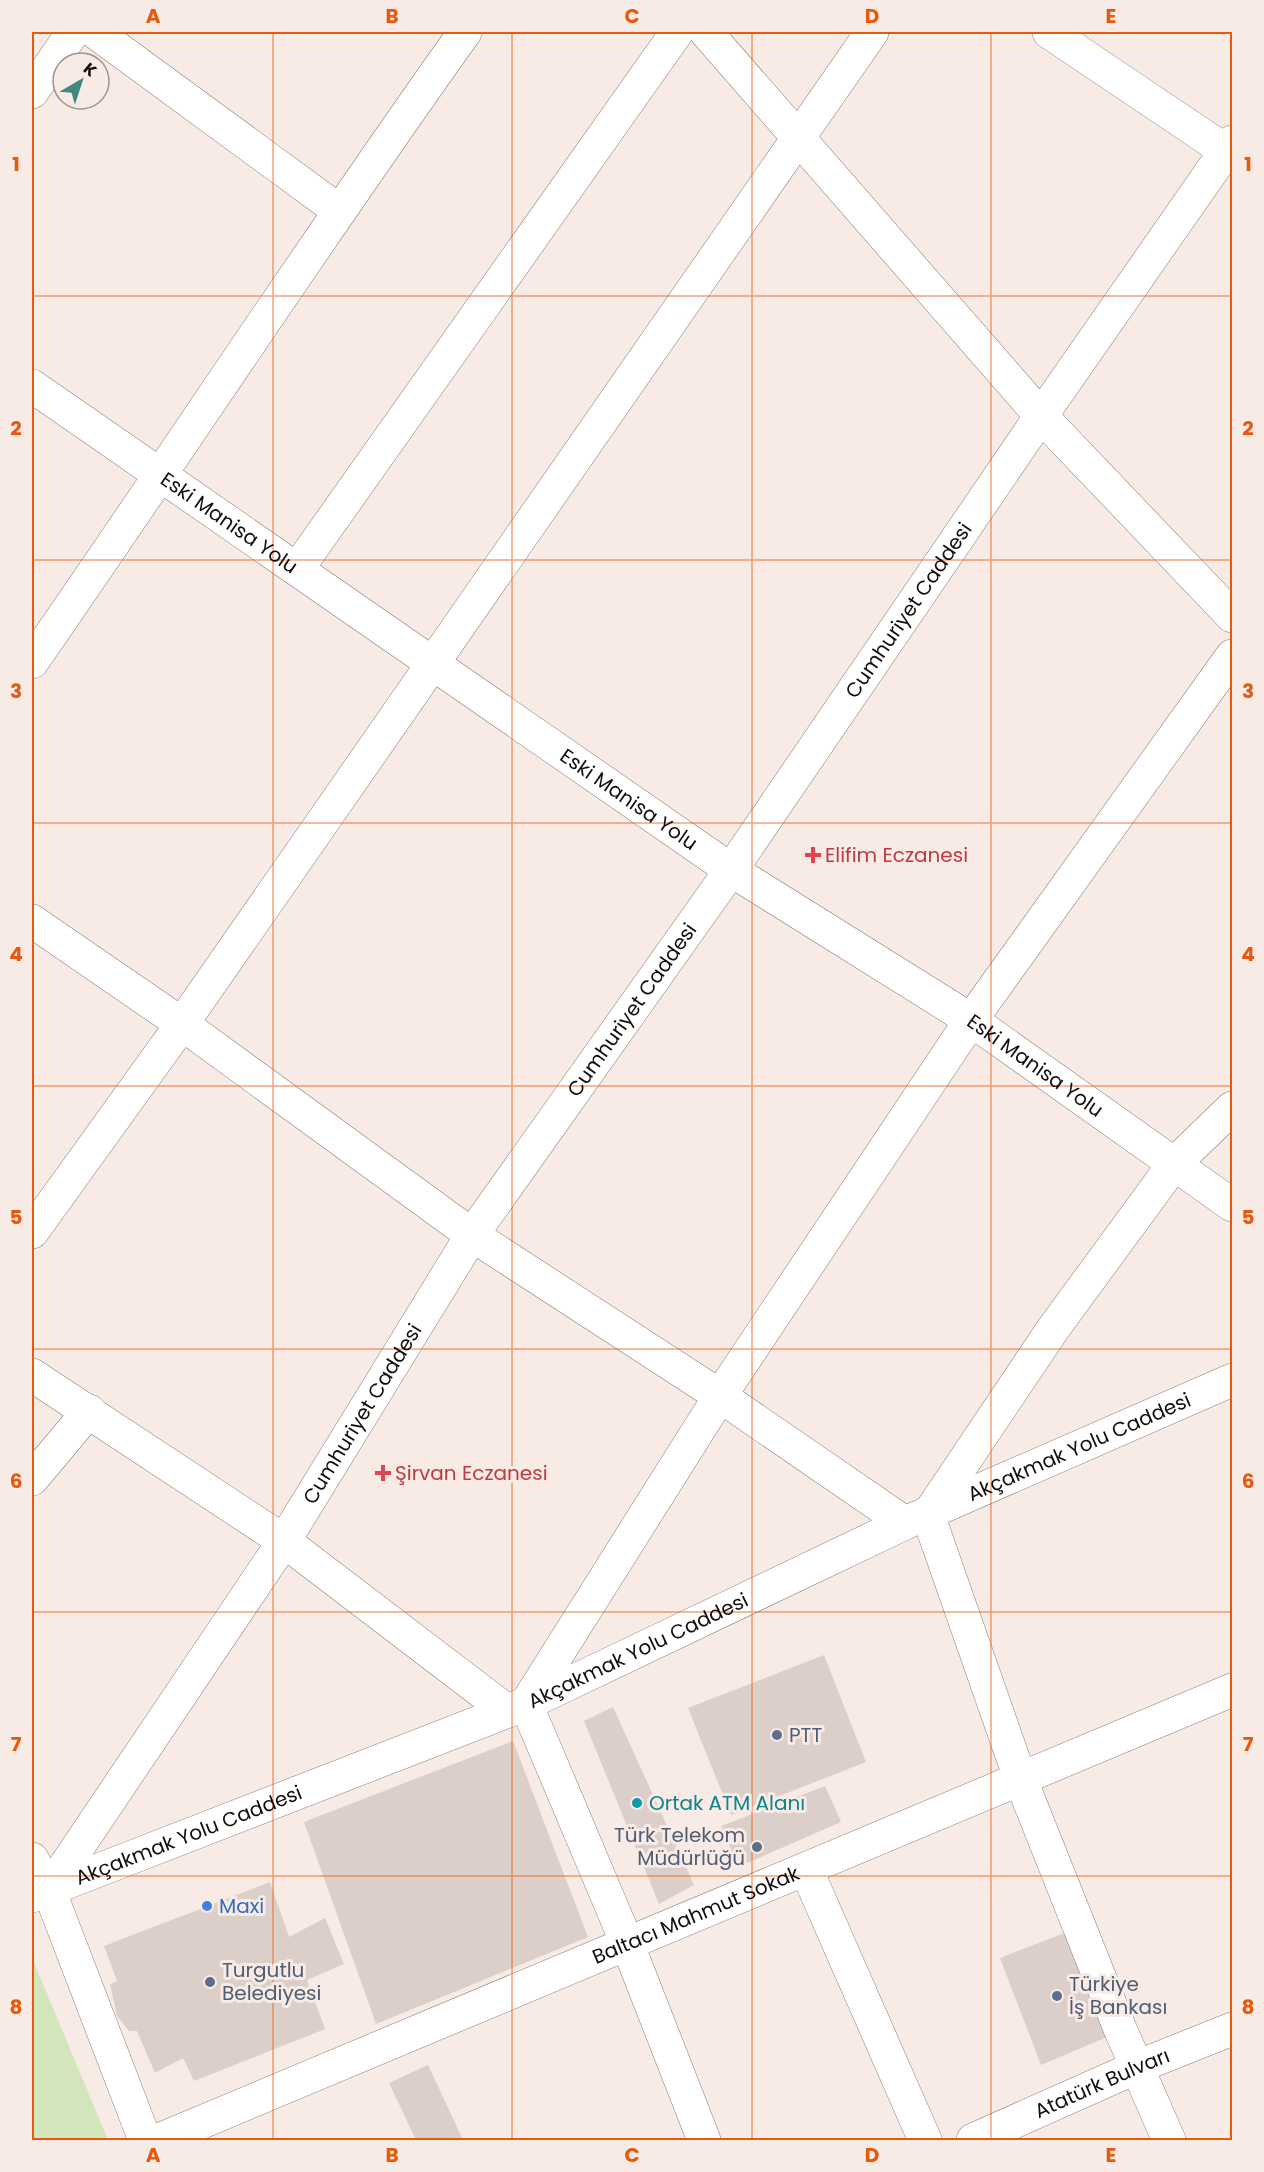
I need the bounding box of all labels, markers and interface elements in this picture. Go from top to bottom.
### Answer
text: A [146,2,161,30]
text: B [385,2,399,30]
text: C [624,2,640,30]
text: D [865,2,879,30]
text: E [1106,2,1116,30]
north arrow [51,51,111,111]
text: K [79,57,102,82]
text: 1 [12,150,20,178]
text: 1 [1244,150,1252,178]
text: 2 [10,414,22,442]
text: 2 [1242,414,1254,442]
street label: Eski Manisa Yolu [155,465,304,580]
street label: Cumhuriyet Caddesi [838,517,978,704]
text: 3 [10,677,22,705]
text: 3 [1242,677,1254,705]
street label: Eski Manisa Yolu [555,742,703,857]
place label: Elifim Eczanesi [825,841,968,869]
marker: Elifim Eczanesi [806,848,820,862]
street label: Cumhuriyet Caddesi [560,917,703,1102]
text: 4 [9,940,23,968]
text: 4 [1241,940,1255,968]
street label: Eski Manisa Yolu [961,1007,1109,1124]
text: 5 [10,1203,23,1231]
text: 5 [1242,1203,1255,1231]
street label: Cumhuriyet Caddesi [296,1318,428,1509]
street label: Akçakmak Yolu Caddesi [963,1386,1195,1508]
place label: Şirvan Eczanesi [395,1459,548,1487]
marker: Şirvan Eczanesi [376,1466,390,1480]
text: 6 [10,1467,22,1495]
text: 6 [1242,1467,1254,1495]
street label: Akçakmak Yolu Caddesi [523,1586,753,1715]
place label: PTT [789,1721,822,1749]
marker: PTT [770,1728,784,1742]
text: 7 [11,1730,22,1758]
text: 7 [1243,1730,1254,1758]
street label: Akçakmak Yolu Caddesi [71,1778,306,1892]
place label: Ortak ATM Alanı [649,1789,805,1817]
marker: Ortak ATM Alanı [630,1796,644,1810]
place label: Türk Telekom Müdürlüğü [614,1821,745,1872]
marker: Türk Telekom Müdürlüğü [750,1840,764,1854]
street label: Baltacı Mahmut Sokak [588,1859,804,1971]
place label: Maxi [219,1892,264,1920]
marker: Maxi [200,1899,214,1913]
place label: Turgutlu Belediyesi [222,1956,321,2007]
place label: Türkiye İş Bankası [1069,1970,1167,2021]
marker: Turgutlu Belediyesi [203,1975,217,1989]
marker: Türkiye İş Bankası [1050,1989,1064,2003]
text: 8 [10,1993,22,2021]
text: 8 [1242,1993,1254,2021]
street label: Atatürk Bulvarı [1030,2041,1174,2125]
text: A [146,2141,161,2169]
text: B [385,2141,399,2169]
text: C [624,2141,640,2169]
text: D [865,2141,879,2169]
text: E [1106,2141,1116,2169]

